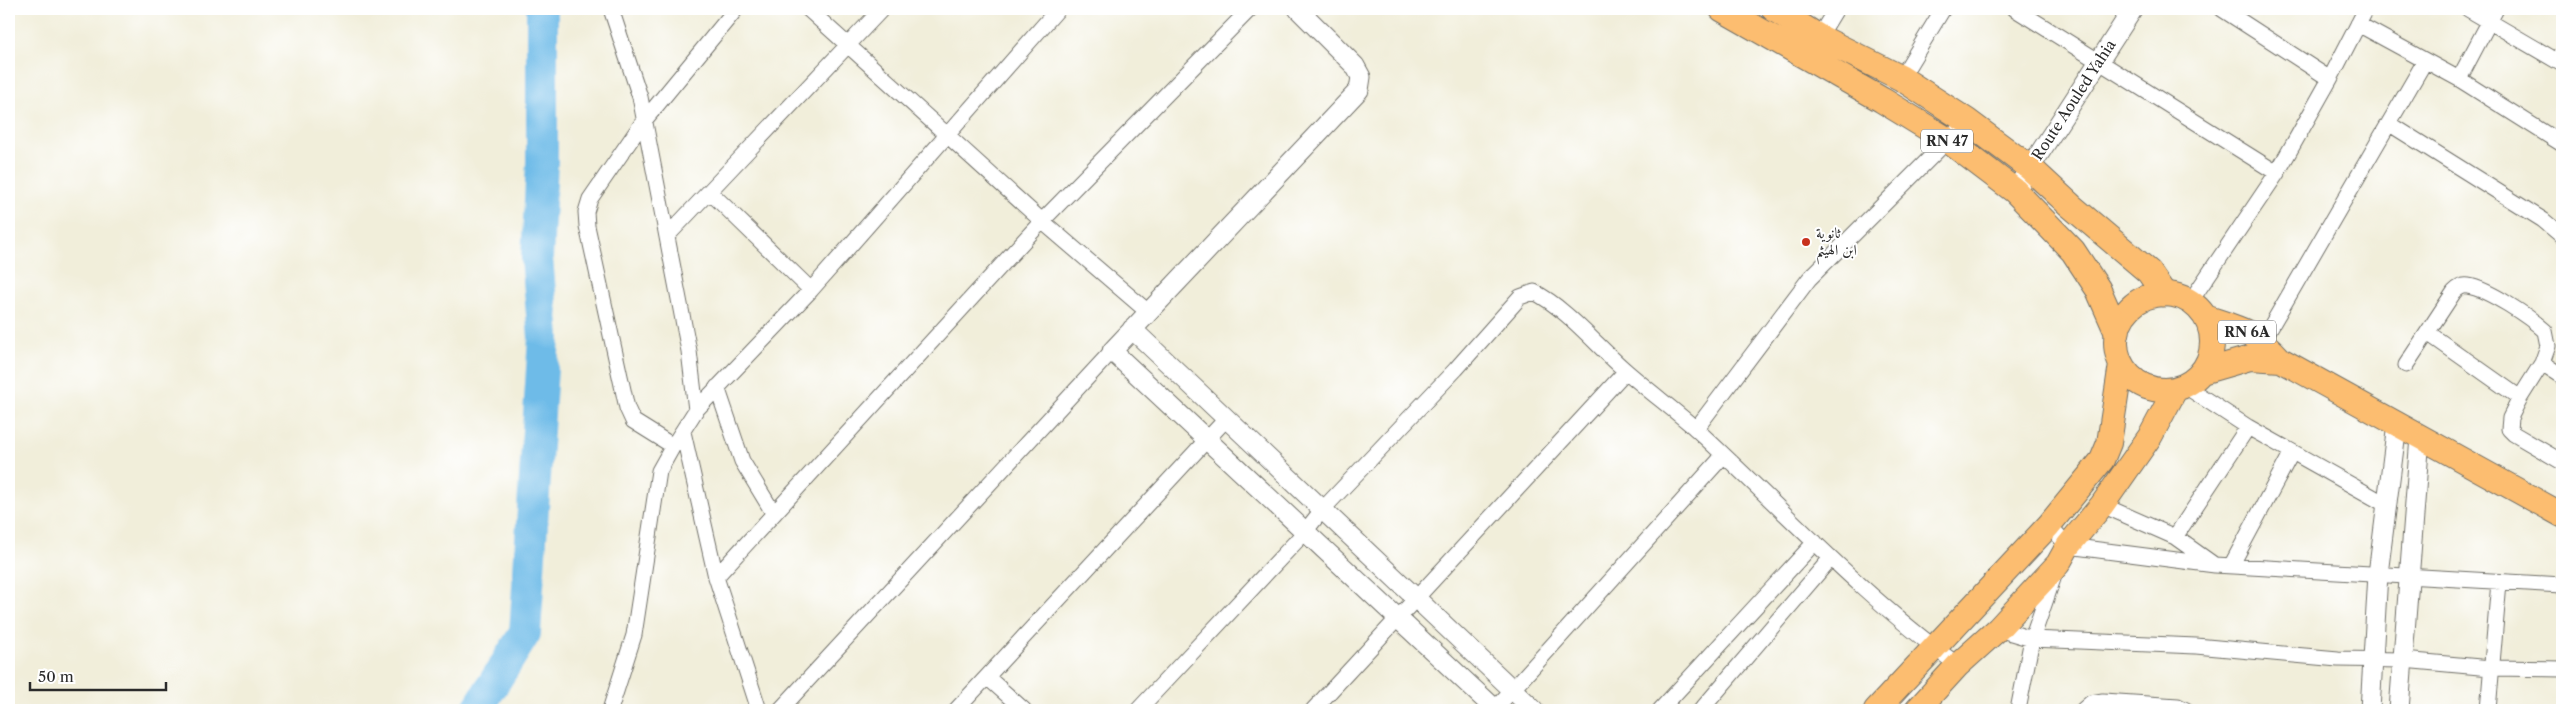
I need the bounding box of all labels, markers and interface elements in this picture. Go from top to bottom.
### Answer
street label: Route Aouled Yahia [2027,36,2120,164]
road number: RN 47 [1921,130,1973,152]
place label: ثانوية ابن الهيثم [1816,223,1857,265]
marker: ثانوية ابن الهيثم [1800,236,1812,248]
road number: RN 6A [2218,321,2276,344]
scale bar [30,659,166,691]
text: 50 m [38,667,74,686]

